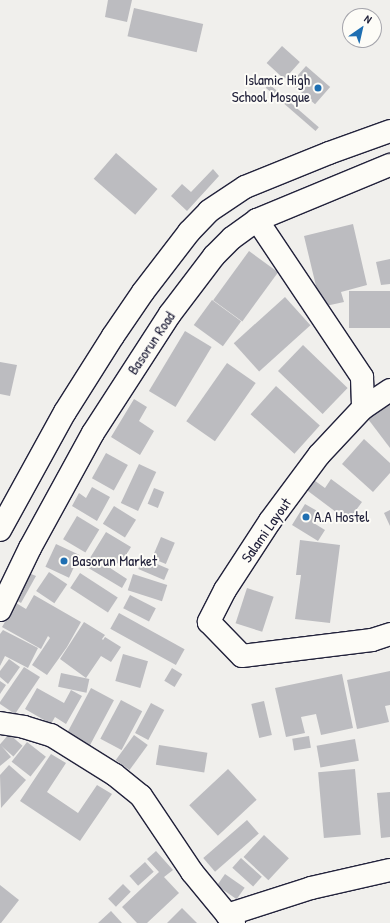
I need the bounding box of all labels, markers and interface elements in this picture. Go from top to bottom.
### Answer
north arrow [342,8,382,48]
text: N [362,11,374,26]
place label: Islamic High School Mosque [232,70,310,105]
marker: Islamic High School Mosque [313,83,323,93]
street label: Basorun Road [123,308,179,378]
street label: Salami Layout [237,494,295,566]
place label: A.A Hostel [314,508,369,526]
marker: A.A Hostel [301,512,311,522]
place label: Basorun Market [72,552,157,570]
marker: Basorun Market [59,556,69,566]

